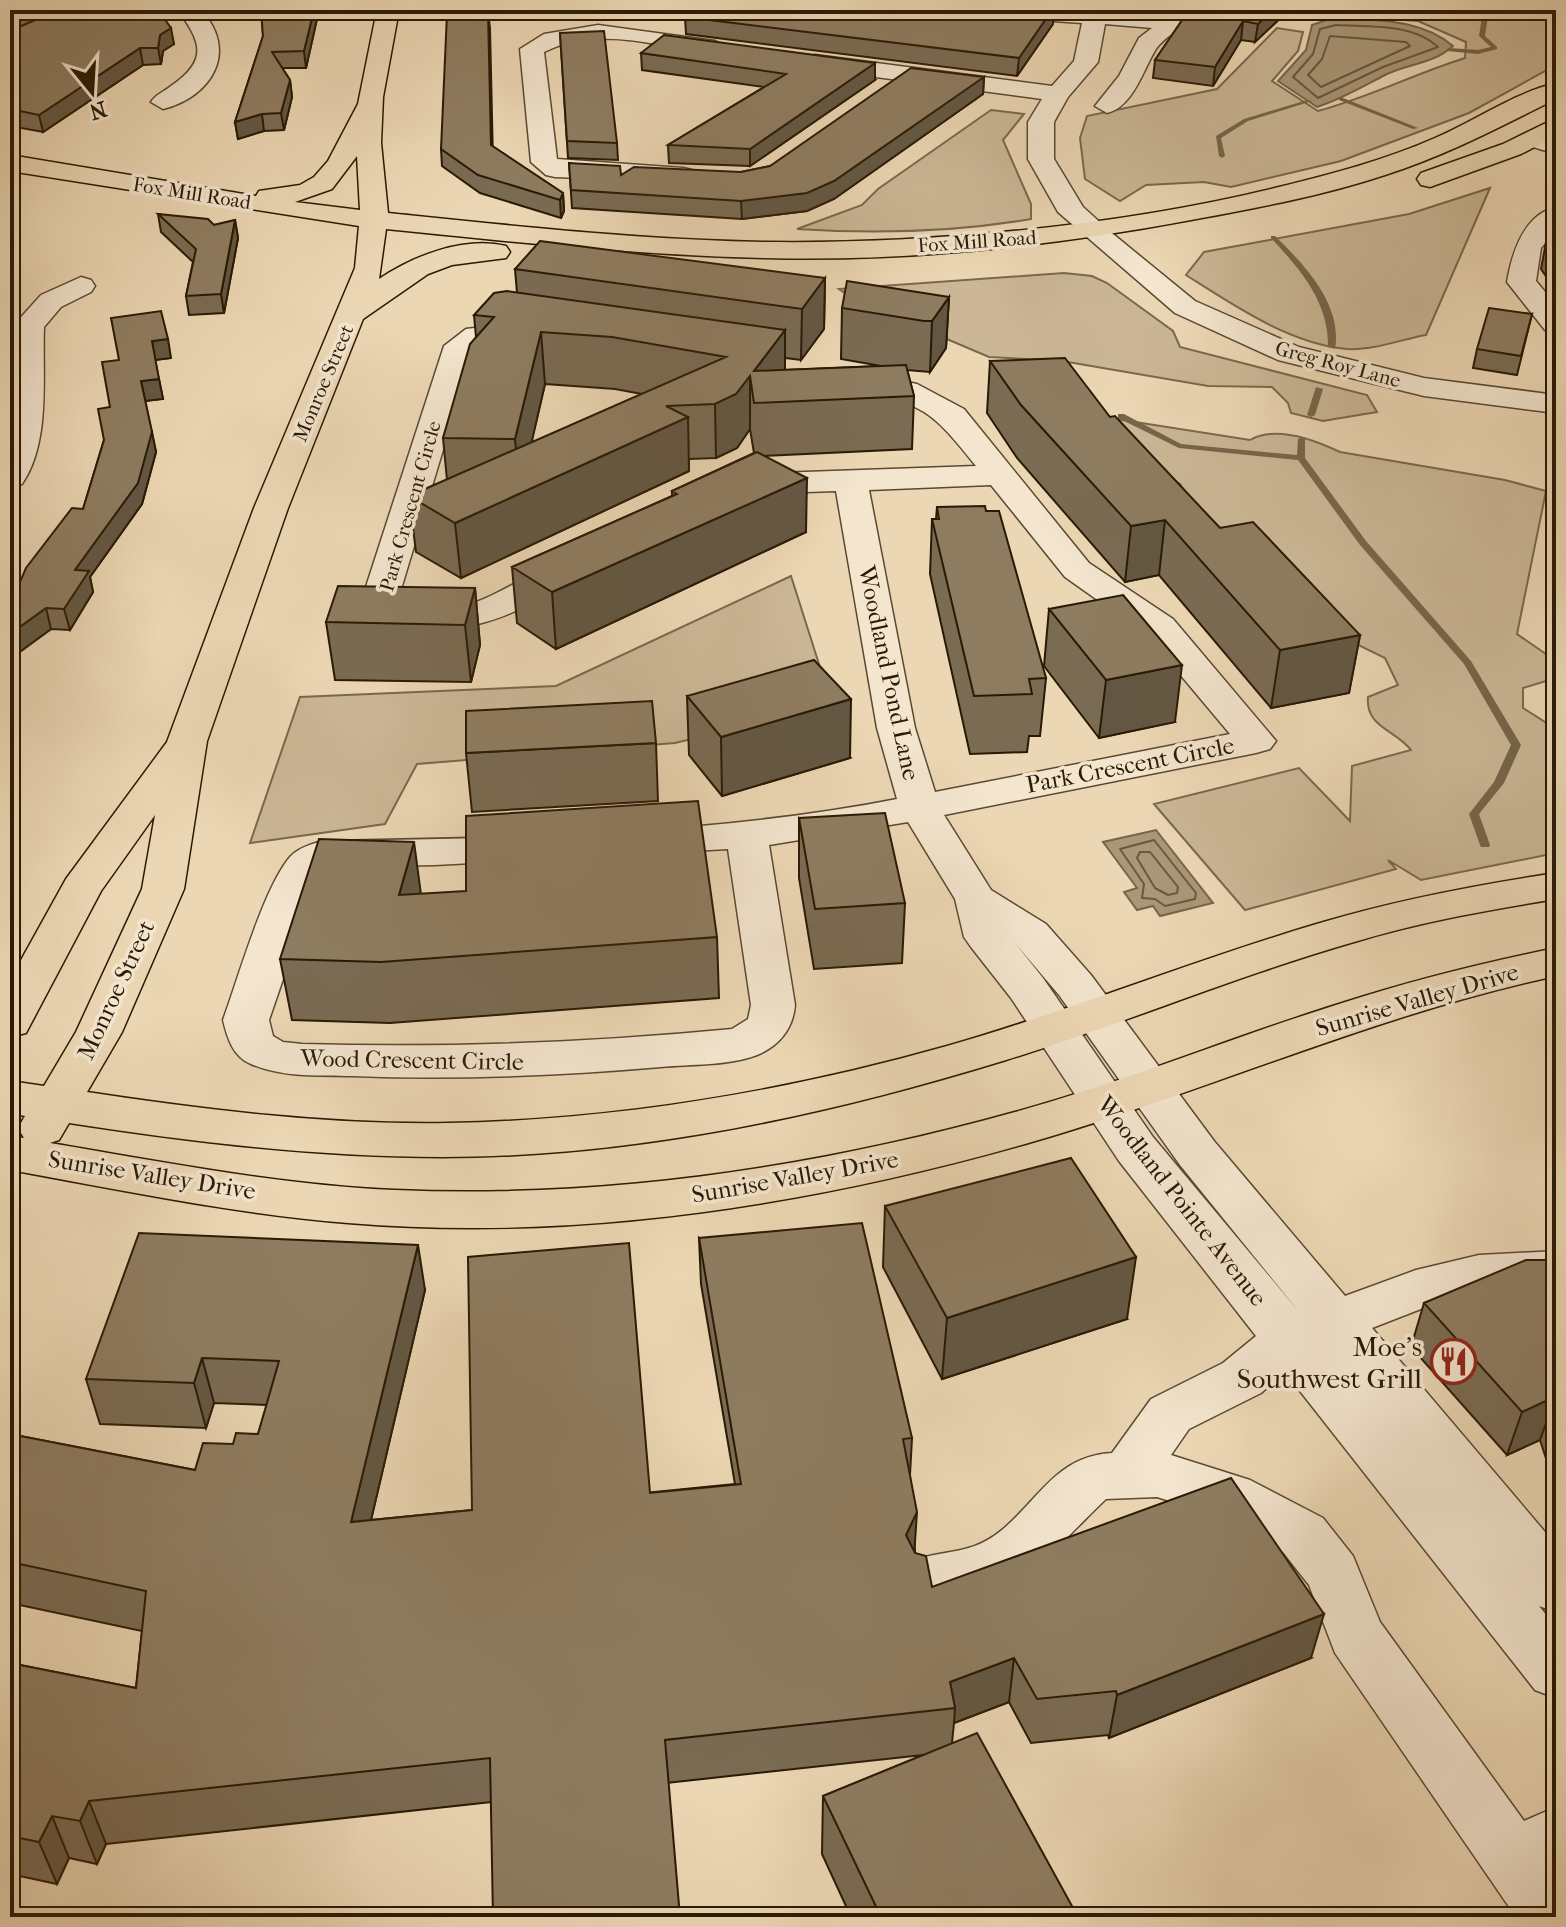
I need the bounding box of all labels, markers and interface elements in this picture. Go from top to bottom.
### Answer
north arrow [52,52,132,132]
text: N [86,95,110,125]
street label: Fox Mill Road [131,173,254,214]
street label: Fox Mill Road [917,226,1038,257]
street label: Monroe Street [288,321,358,445]
street label: Greg Roy Lane [1273,337,1403,392]
street label: Park Crescent Circle [375,418,446,594]
street label: Woodland Pond Lane [852,562,925,783]
street label: Park Crescent Circle [1023,731,1237,799]
street label: Monroe Street [72,916,161,1064]
street label: Sunrise Valley Drive [1313,958,1522,1042]
street label: Wood Crescent Circle [299,1044,524,1076]
street label: Woodland Pointe Avenue [1091,1090,1273,1312]
street label: Sunrise Valley Drive [46,1145,258,1205]
street label: Sunrise Valley Drive [689,1145,901,1209]
place label: Moe's Southwest Grill [1237,1330,1422,1395]
restaurant icon: Moe's Southwest Grill [1429,1338,1477,1386]

